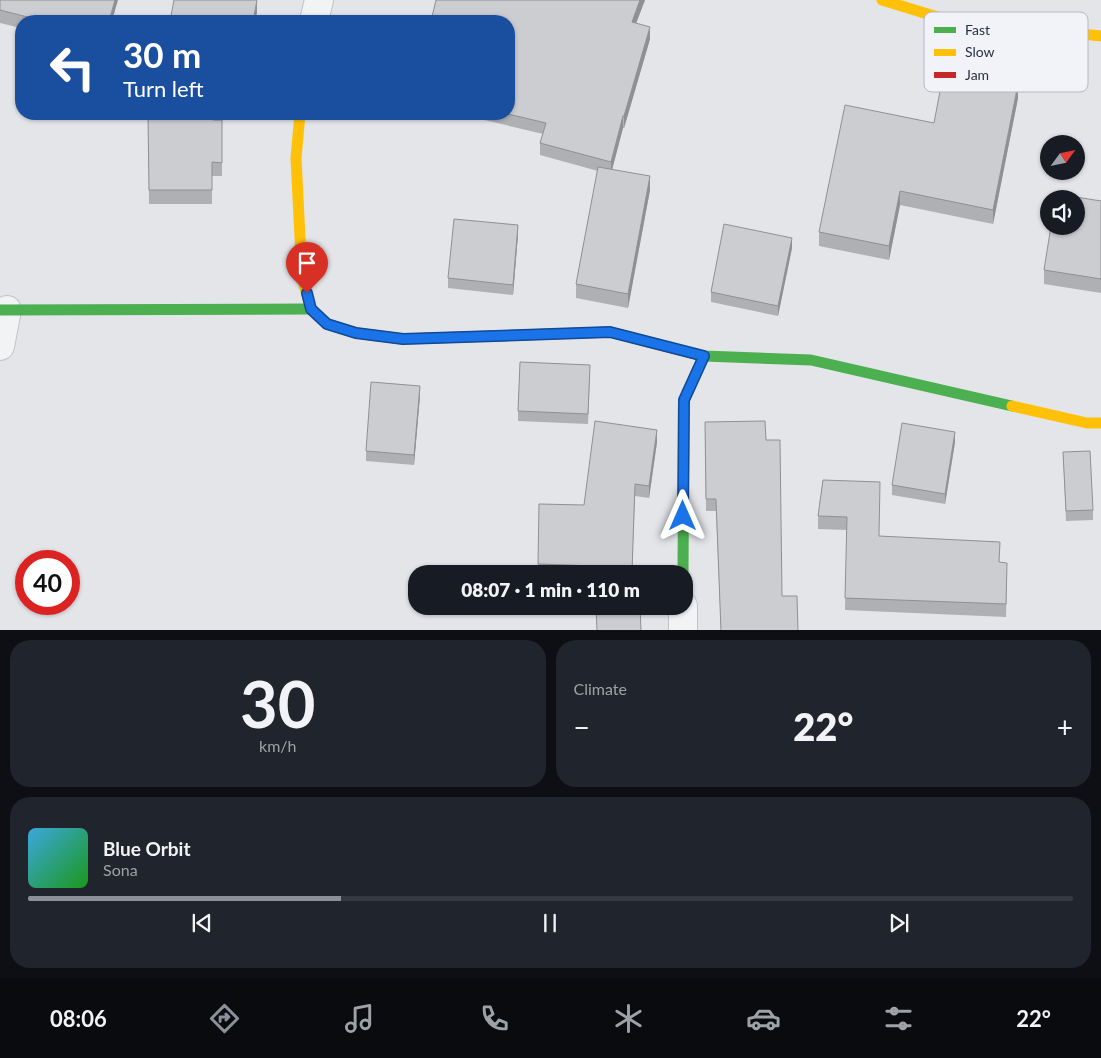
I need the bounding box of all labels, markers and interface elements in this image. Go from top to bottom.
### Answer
legend [924,12,1088,92]
text: Fast [965,21,990,38]
text: 30 m [123,33,201,75]
icon: left [40,35,105,100]
text: Slow [965,43,995,60]
text: Jam [965,66,989,83]
text: Turn left [123,75,204,102]
north arrow [1040,135,1085,180]
map controls [1040,135,1085,235]
button: sound [1040,190,1085,235]
pin [286,242,328,293]
icon: arrive [293,249,321,277]
position arrow [656,489,708,541]
speed limit sign: 40 [15,550,80,615]
text: 08:07 · 1 min · 110 m [461,578,640,601]
text: 30 [240,664,315,742]
text: Climate [574,679,627,698]
text: 22° [793,703,853,749]
text: − [574,710,590,744]
text: + [1057,710,1073,744]
text: km/h [259,736,296,755]
text: Blue Orbit [103,837,191,860]
text: Sona [103,860,138,879]
icon: previous [188,909,216,937]
icon: pause [536,909,564,937]
icon: next [885,909,913,937]
icon: directions [207,1001,242,1036]
icon: music [342,1001,377,1036]
icon: phone [477,1001,512,1036]
icon: climate [611,1001,646,1036]
icon: car [746,1001,781,1036]
icon: filters [881,1001,916,1036]
text: 08:06 [50,1005,107,1032]
text: 22° [1016,1005,1051,1032]

